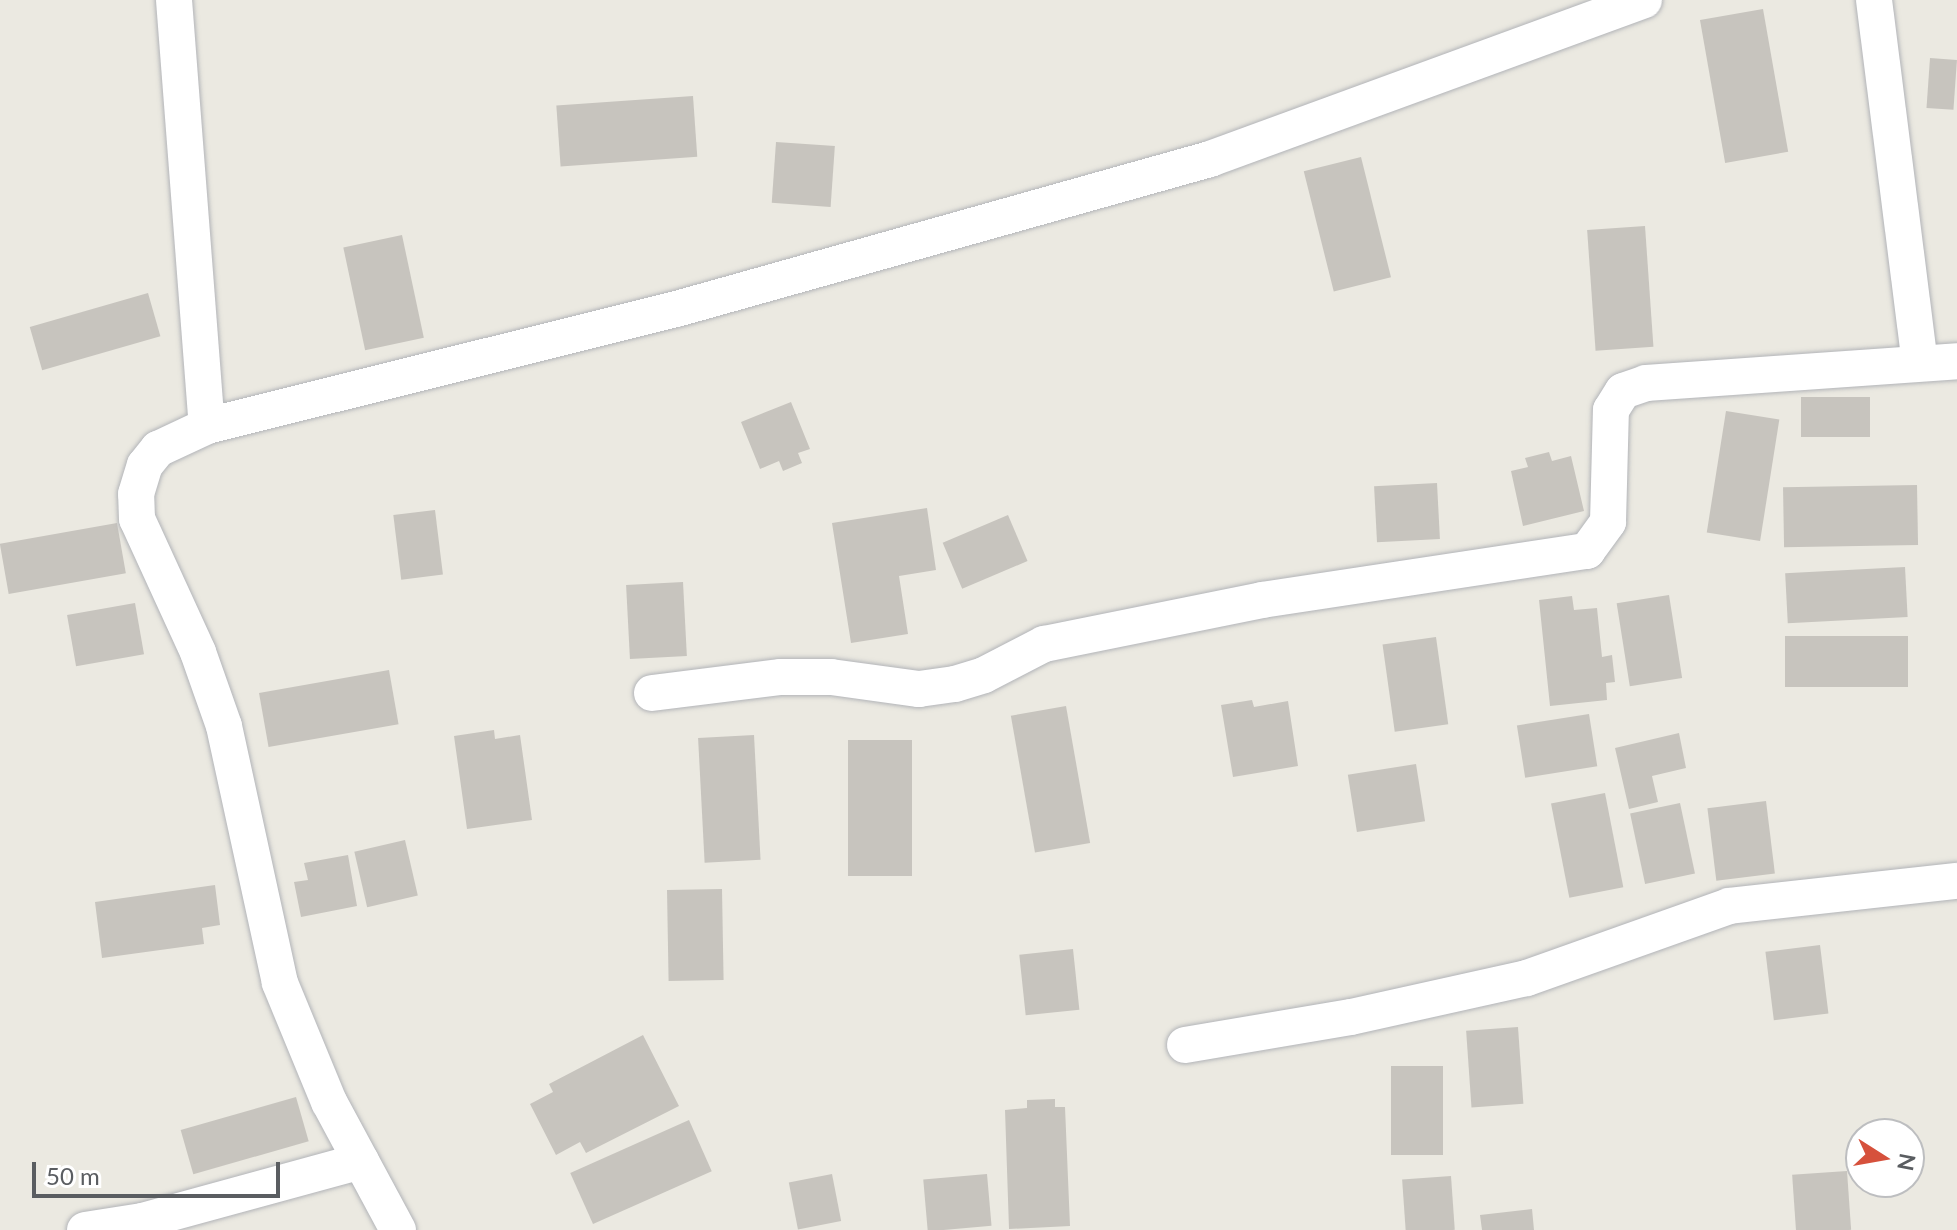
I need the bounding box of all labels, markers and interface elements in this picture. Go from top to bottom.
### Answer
north arrow [1845,1118,1925,1198]
scale bar [36,1146,284,1196]
text: N [1892,1151,1922,1173]
text: 50 m [46,1161,100,1190]

